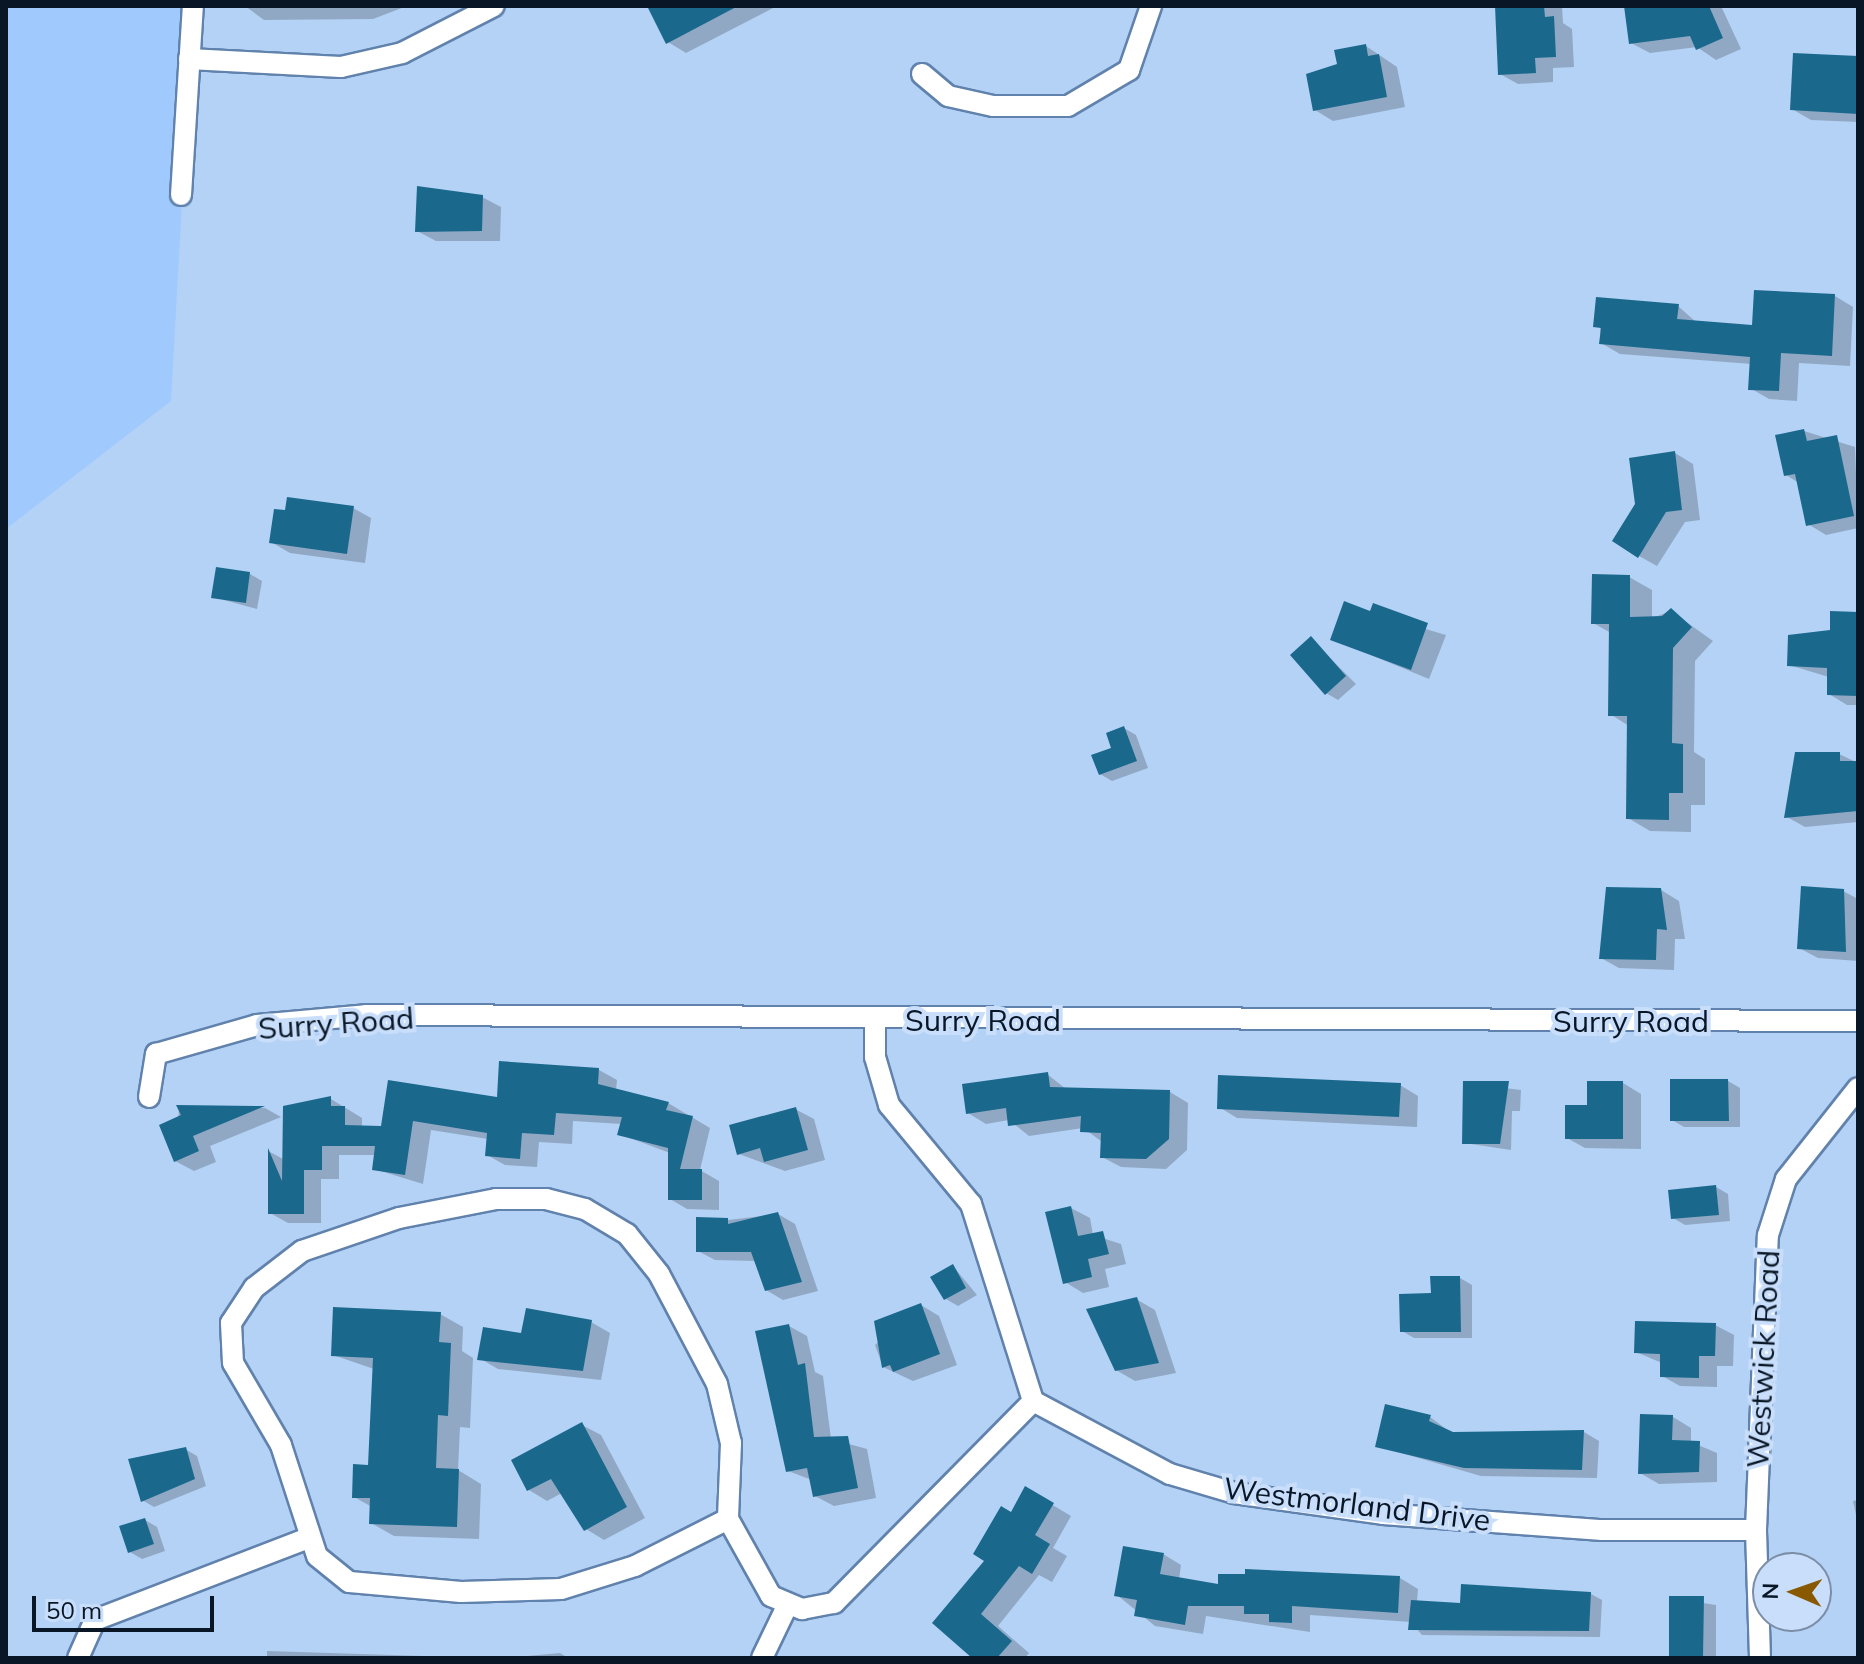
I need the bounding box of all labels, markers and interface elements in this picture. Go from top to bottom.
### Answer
street label: Surry Road [257,1000,415,1046]
street label: Surry Road [905,1002,1061,1038]
street label: Surry Road [1553,1003,1709,1039]
street label: Westwick Road [1739,1249,1787,1469]
street label: Westmorland Drive [1222,1470,1492,1538]
north arrow [1752,1552,1832,1632]
scale bar [36,1580,218,1630]
text: N [1756,1582,1784,1600]
text: 50 m [46,1595,102,1625]

